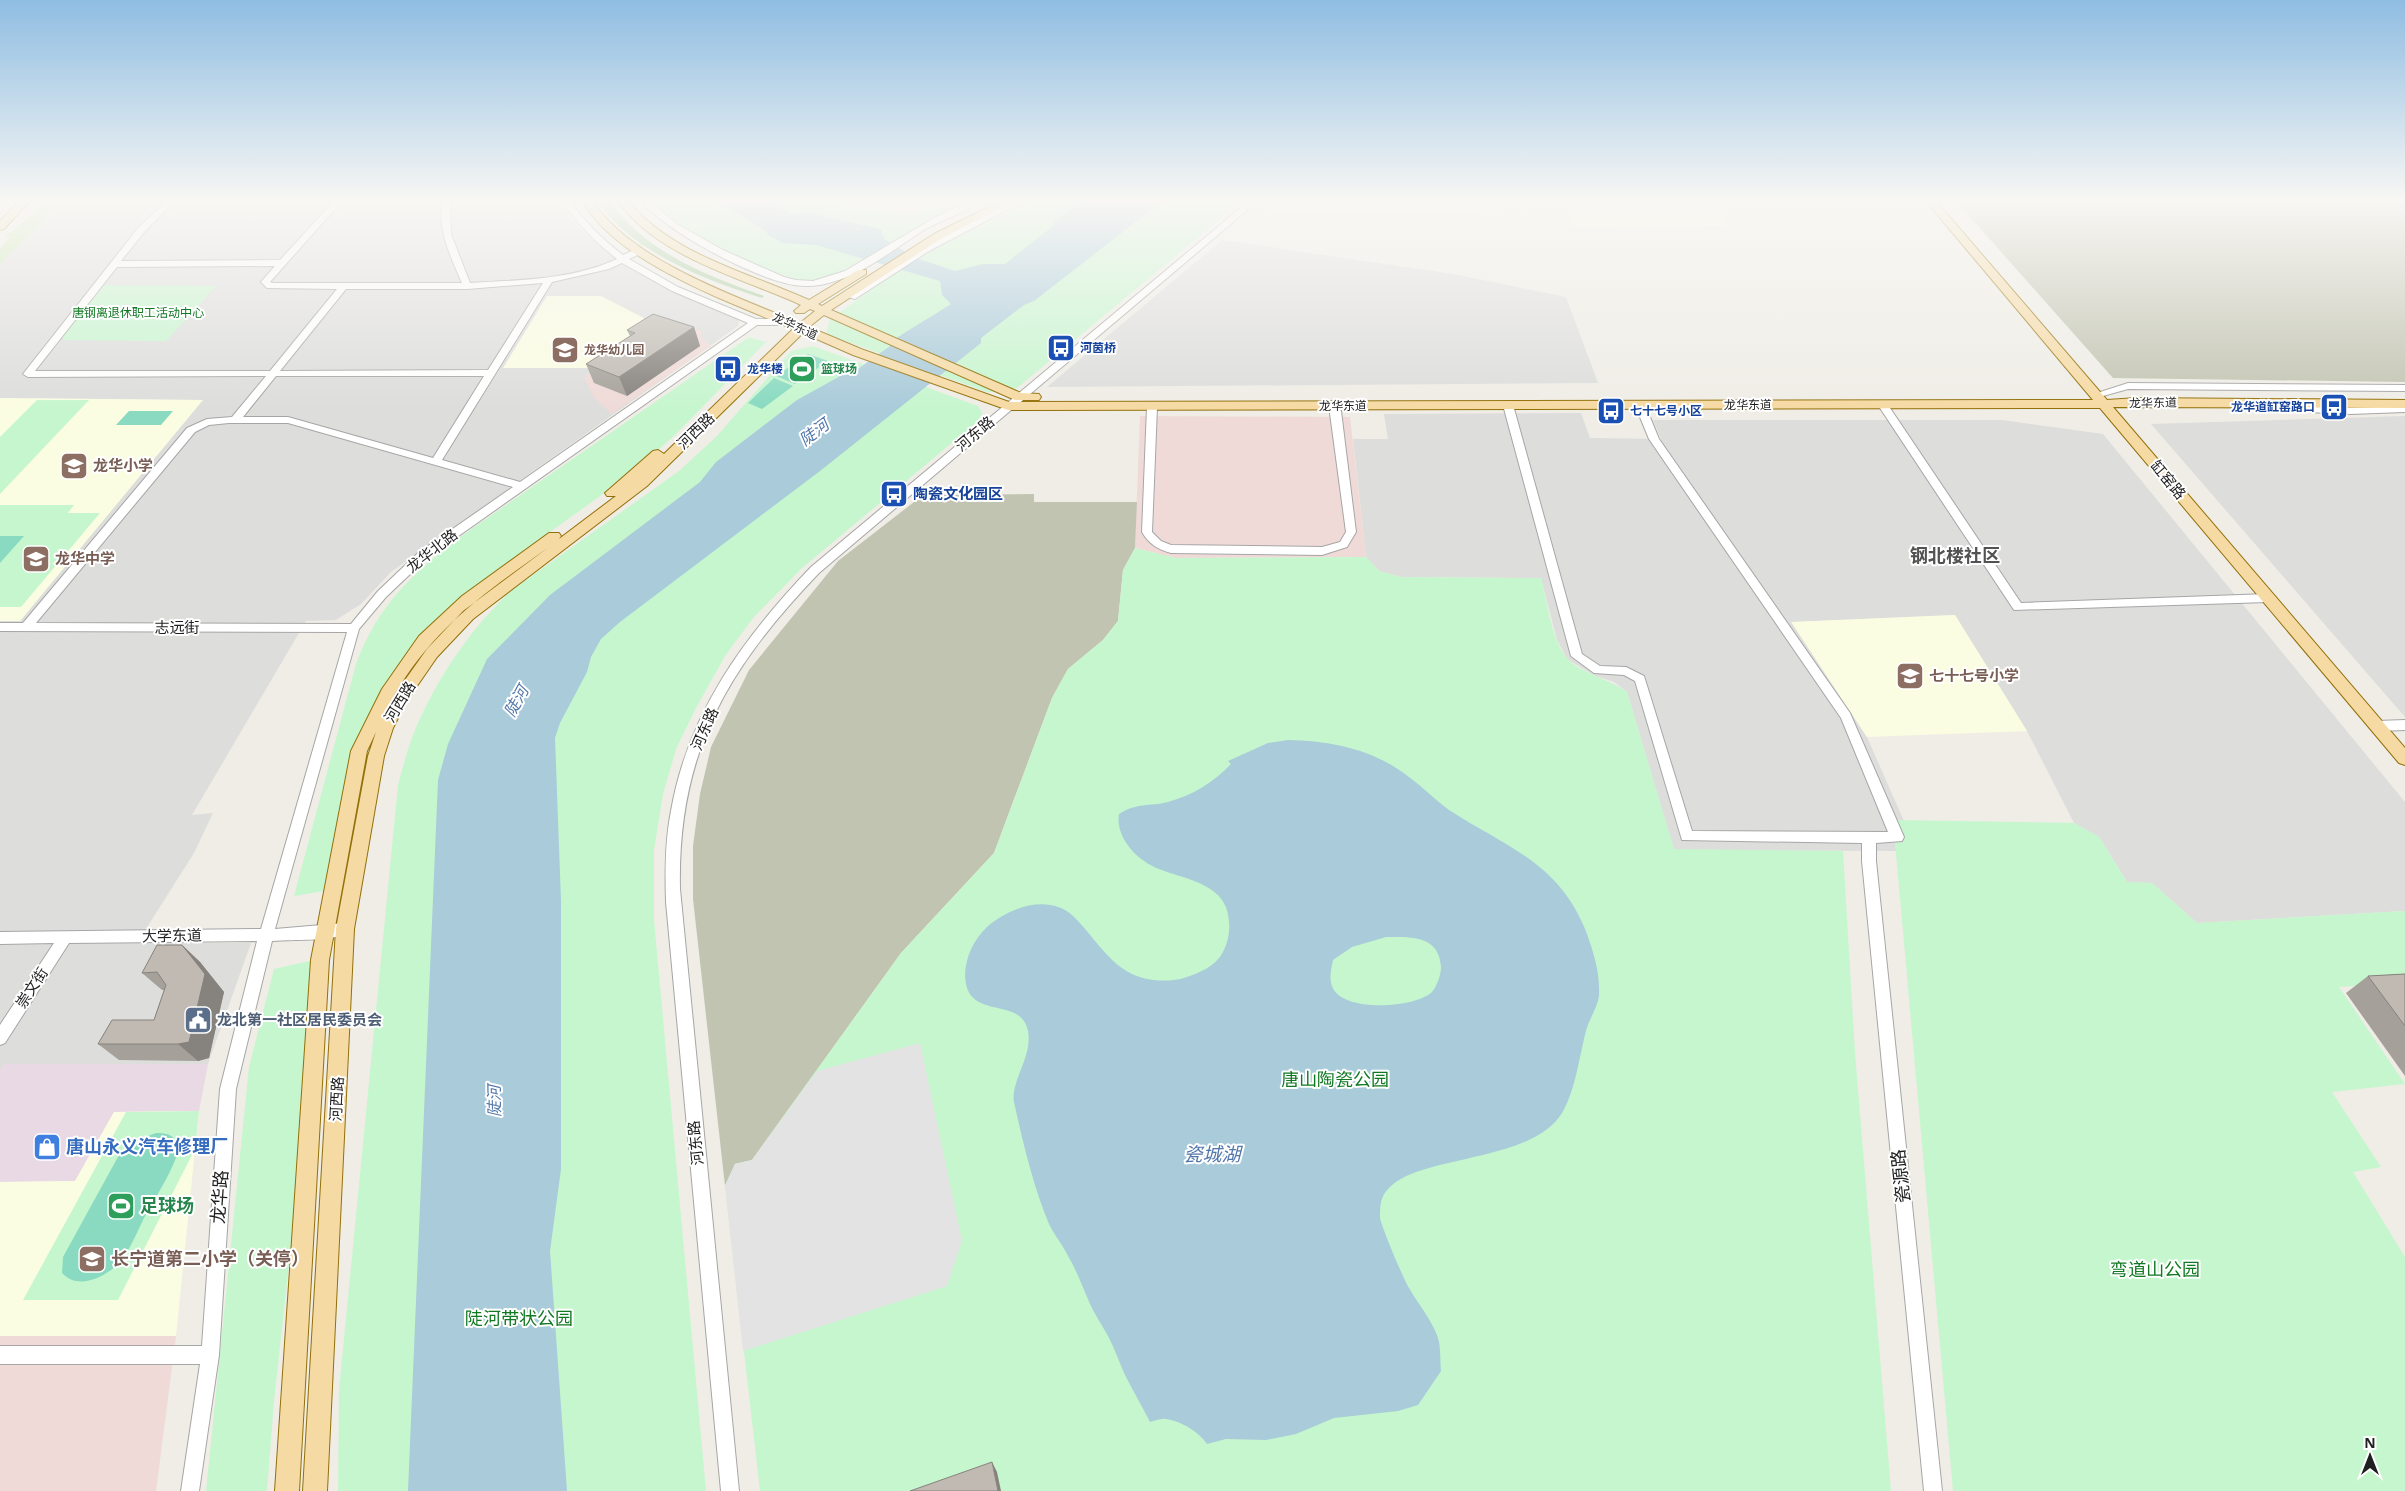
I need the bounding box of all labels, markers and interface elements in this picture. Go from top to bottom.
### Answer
park label: 唐钢离退休职工活动中心 [72,304,204,321]
street label: 龙华东道 [770,308,821,343]
bus stop icon: 河茵桥 [1046,333,1076,363]
school or university icon: 龙华幼儿园 [550,335,580,365]
place label: 河茵桥 [1080,339,1116,356]
place label: 龙华幼儿园 [584,341,644,358]
bus stop icon: 龙华楼 [713,354,743,384]
sports icon: 篮球场 [787,354,817,384]
place label: 龙华楼 [747,360,783,377]
place label: 篮球场 [821,360,857,377]
bus stop icon: 龙华道缸窑路口 [2319,392,2349,422]
street label: 龙华东道 [2129,394,2177,411]
bus stop icon: 七十七号小区 [1596,396,1626,426]
street label: 龙华东道 [1724,396,1772,413]
street label: 龙华东道 [1319,397,1367,414]
place label: 龙华道缸窑路口 [2231,398,2315,415]
place label: 七十七号小区 [1630,402,1702,419]
street label: 河西路 [672,407,718,453]
street label: 河东路 [951,411,998,455]
water label: 陡河 [795,412,836,450]
school or university icon: 龙华小学 [59,451,89,481]
place label: 龙华小学 [93,455,153,475]
street label: 缸窑路 [2147,456,2191,503]
bus stop icon: 陶瓷文化园区 [879,479,909,509]
place label: 陶瓷文化园区 [913,483,1003,503]
street label: 龙华北路 [402,524,461,577]
district label: 钢北楼社区 [1910,543,2000,567]
school or university icon: 龙华中学 [21,544,51,574]
place label: 龙华中学 [55,548,115,568]
street label: 志远街 [154,617,200,637]
school or university icon: 七十七号小学 [1895,661,1925,691]
place label: 七十七号小学 [1929,665,2019,685]
street label: 河西路 [379,677,419,726]
water label: 陡河 [499,679,535,720]
street label: 河东路 [686,704,722,753]
street label: 大学东道 [142,924,202,946]
street label: 崇文街 [11,963,52,1012]
public building icon: 龙北第一社区居民委员会 [183,1005,213,1035]
place label: 龙北第一社区居民委员会 [217,1009,382,1029]
park label: 唐山陶瓷公园 [1281,1067,1389,1091]
street label: 河西路 [325,1076,347,1122]
water label: 陡河 [483,1082,505,1117]
street label: 河东路 [683,1120,707,1167]
shop icon: 唐山永义汽车修理厂 [32,1132,62,1162]
place label: 唐山永义汽车修理厂 [66,1134,228,1158]
water label: 瓷城湖 [1183,1141,1243,1167]
street label: 瓷源路 [1885,1148,1915,1204]
street label: 龙华路 [205,1169,233,1225]
sports icon: 足球场 [106,1191,136,1221]
place label: 足球场 [140,1193,194,1217]
school or university icon: 长宁道第二小学（关停） [77,1244,107,1274]
place label: 长宁道第二小学（关停） [111,1246,309,1270]
park label: 弯道山公园 [2110,1257,2200,1281]
park label: 陡河带状公园 [465,1306,573,1330]
north arrow [2345,1431,2395,1481]
text: N [2364,1433,2376,1452]

